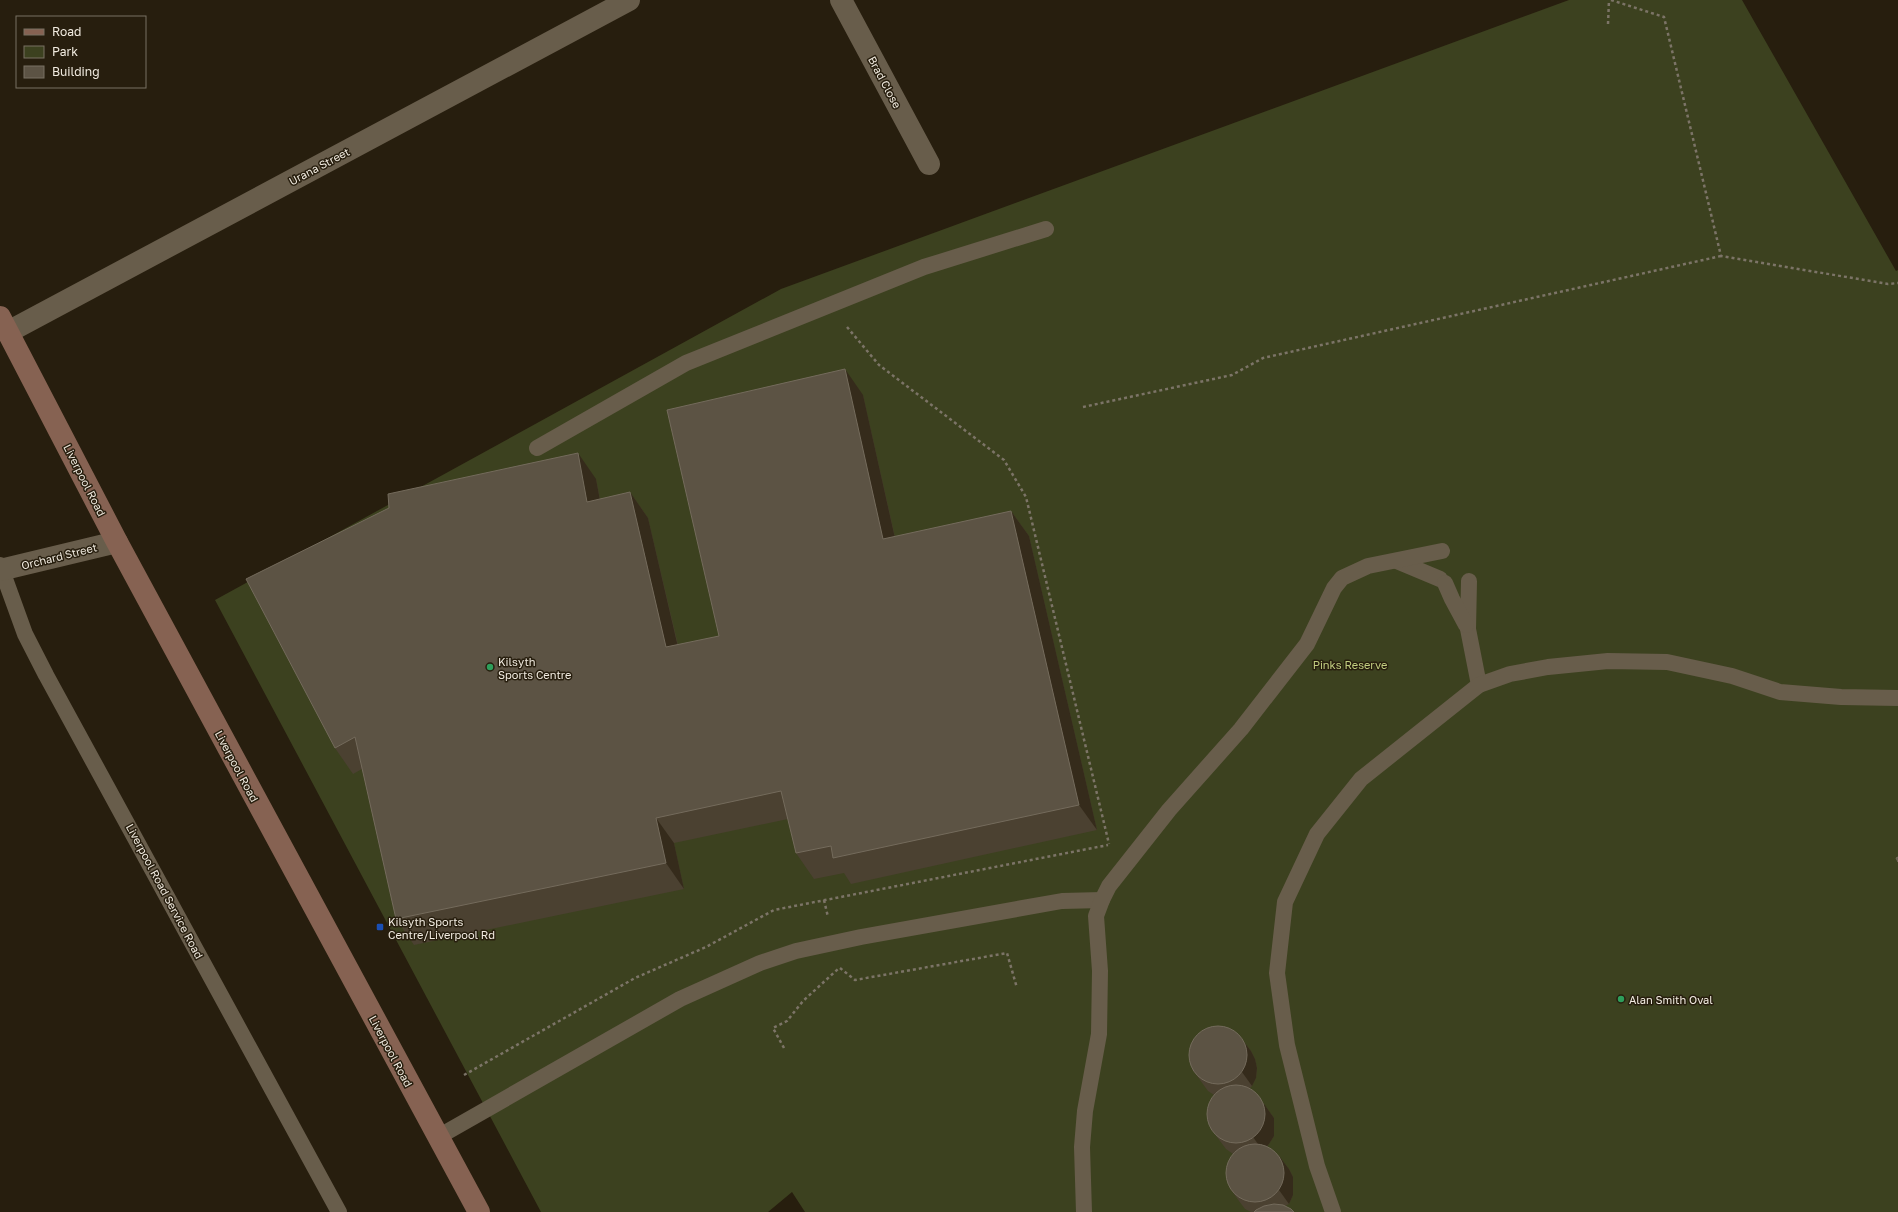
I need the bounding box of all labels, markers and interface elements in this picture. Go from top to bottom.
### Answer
legend [16,16,146,88]
text: Road [52,24,81,39]
text: Park [52,44,78,59]
street label: Brad Close [866,54,904,110]
text: Building [52,64,100,79]
street label: Urana Street [286,145,352,187]
street label: Liverpool Road [61,442,109,518]
street label: Orchard Street [20,540,98,572]
place label: Kilsyth Sports Centre [498,655,571,681]
park label: Pinks Reserve [1313,658,1387,671]
marker: Kilsyth Sports Centre [485,662,495,672]
street label: Liverpool Road [213,728,261,804]
street label: Liverpool Road Service Road [124,821,206,961]
place label: Kilsyth Sports Centre/Liverpool Rd [388,915,495,941]
marker: Kilsyth Sports Centre/Liverpool Rd [375,922,385,932]
place label: Alan Smith Oval [1629,993,1713,1006]
marker: Alan Smith Oval [1616,994,1626,1004]
street label: Liverpool Road [367,1013,415,1089]

